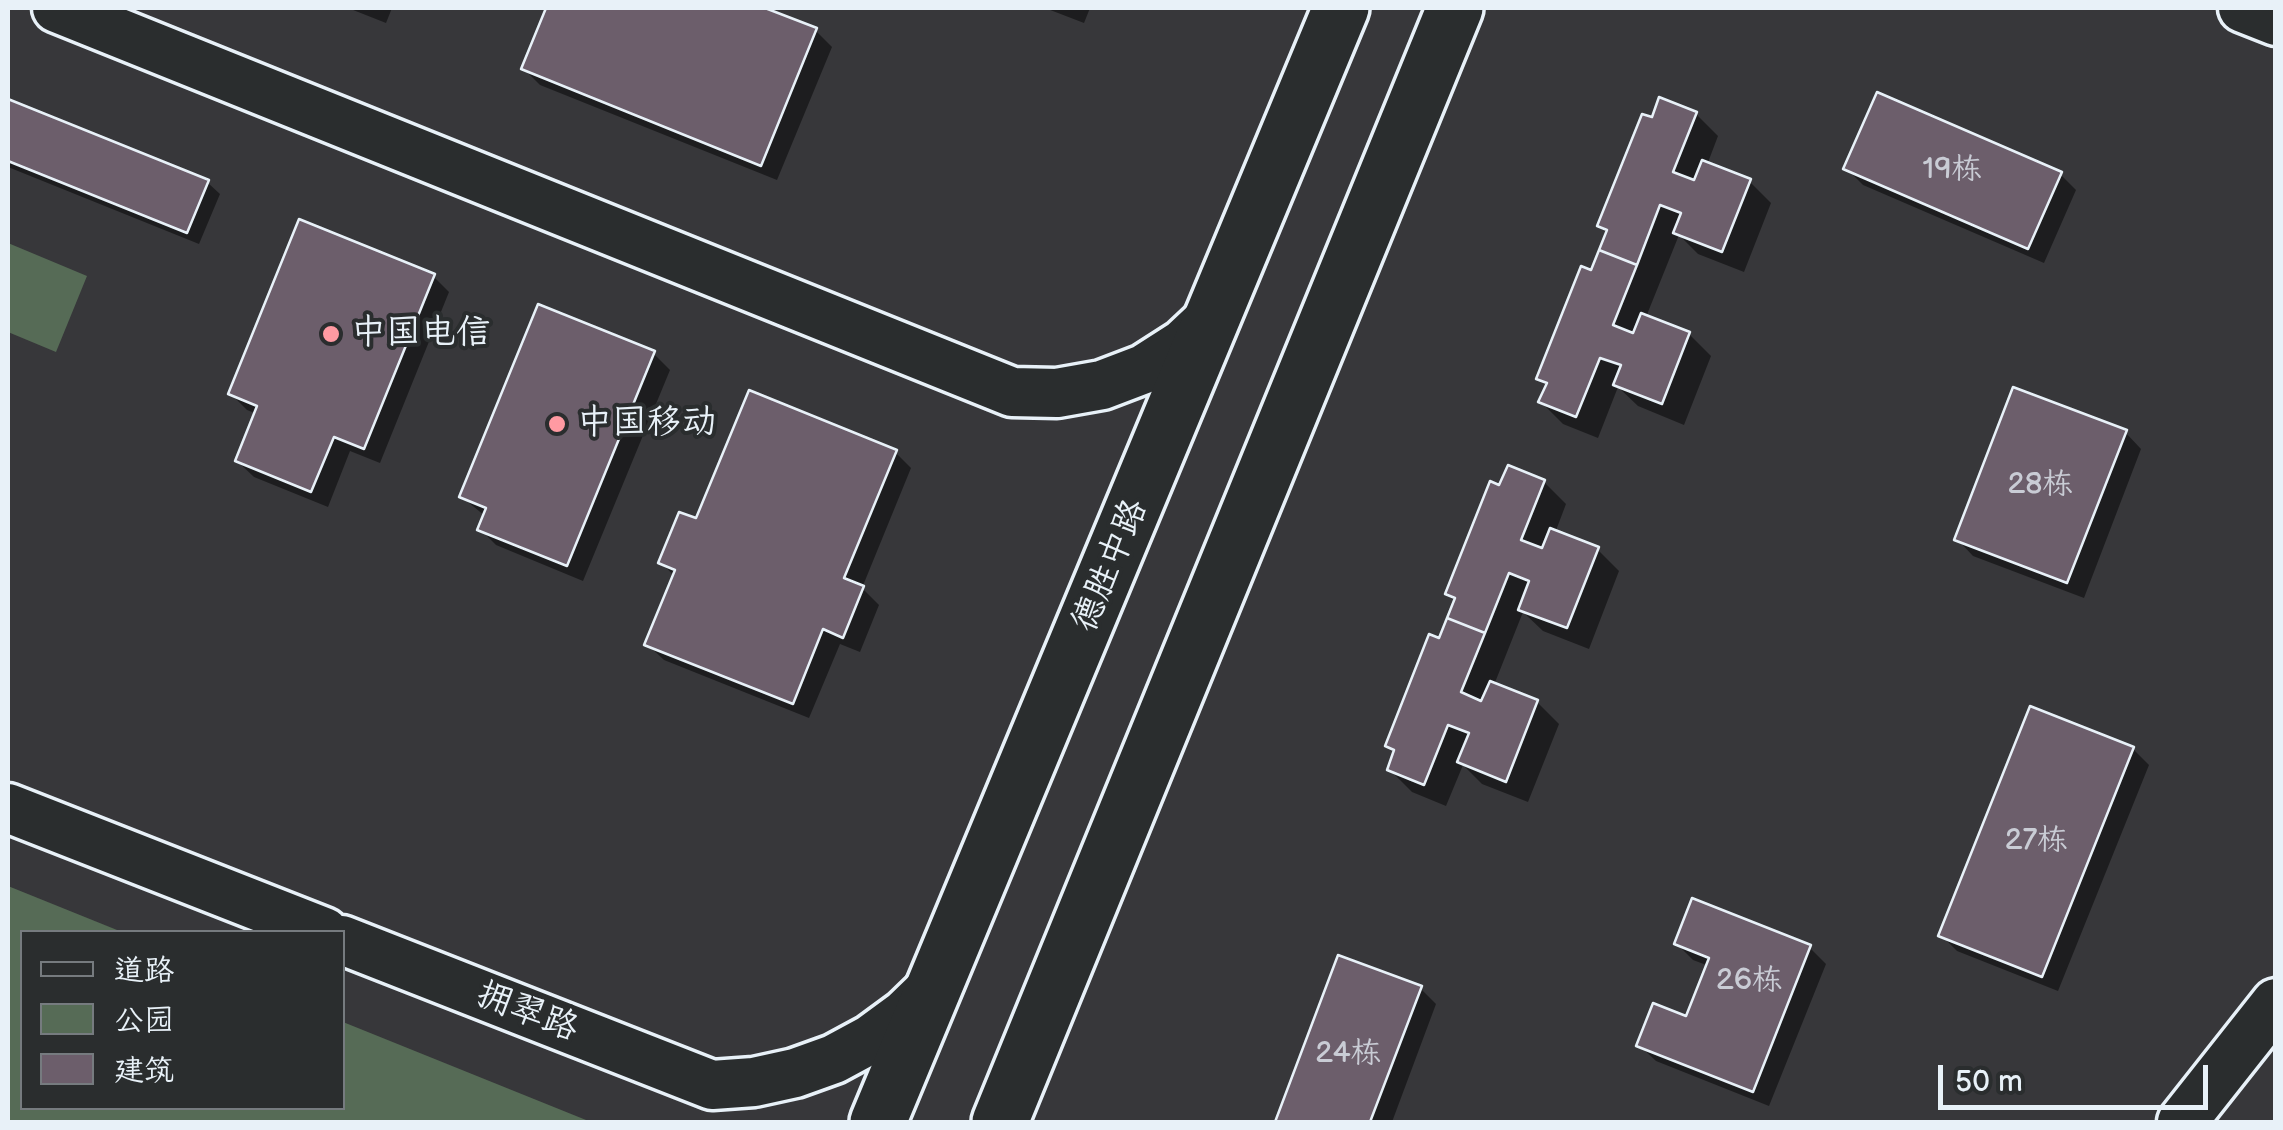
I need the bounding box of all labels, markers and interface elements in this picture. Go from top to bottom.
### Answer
house number: 19栋 [1923,152,1981,188]
place label: 中国电信 [351,313,491,355]
marker: 中国电信 [320,323,342,345]
place label: 中国移动 [577,403,717,445]
marker: 中国移动 [546,413,568,435]
house number: 28栋 [2007,467,2073,503]
street label: 德胜中路 [1064,493,1158,639]
house number: 27栋 [2005,823,2067,859]
legend [20,930,345,1110]
text: 道路 [114,953,174,989]
house number: 26栋 [1716,963,1782,999]
street label: 拥翠路 [470,975,584,1051]
text: 公园 [114,1003,174,1039]
house number: 24栋 [1315,1036,1381,1072]
scale bar [1943,1045,2213,1107]
text: 建筑 [114,1053,174,1089]
text: 50 m [1955,1064,2023,1100]

